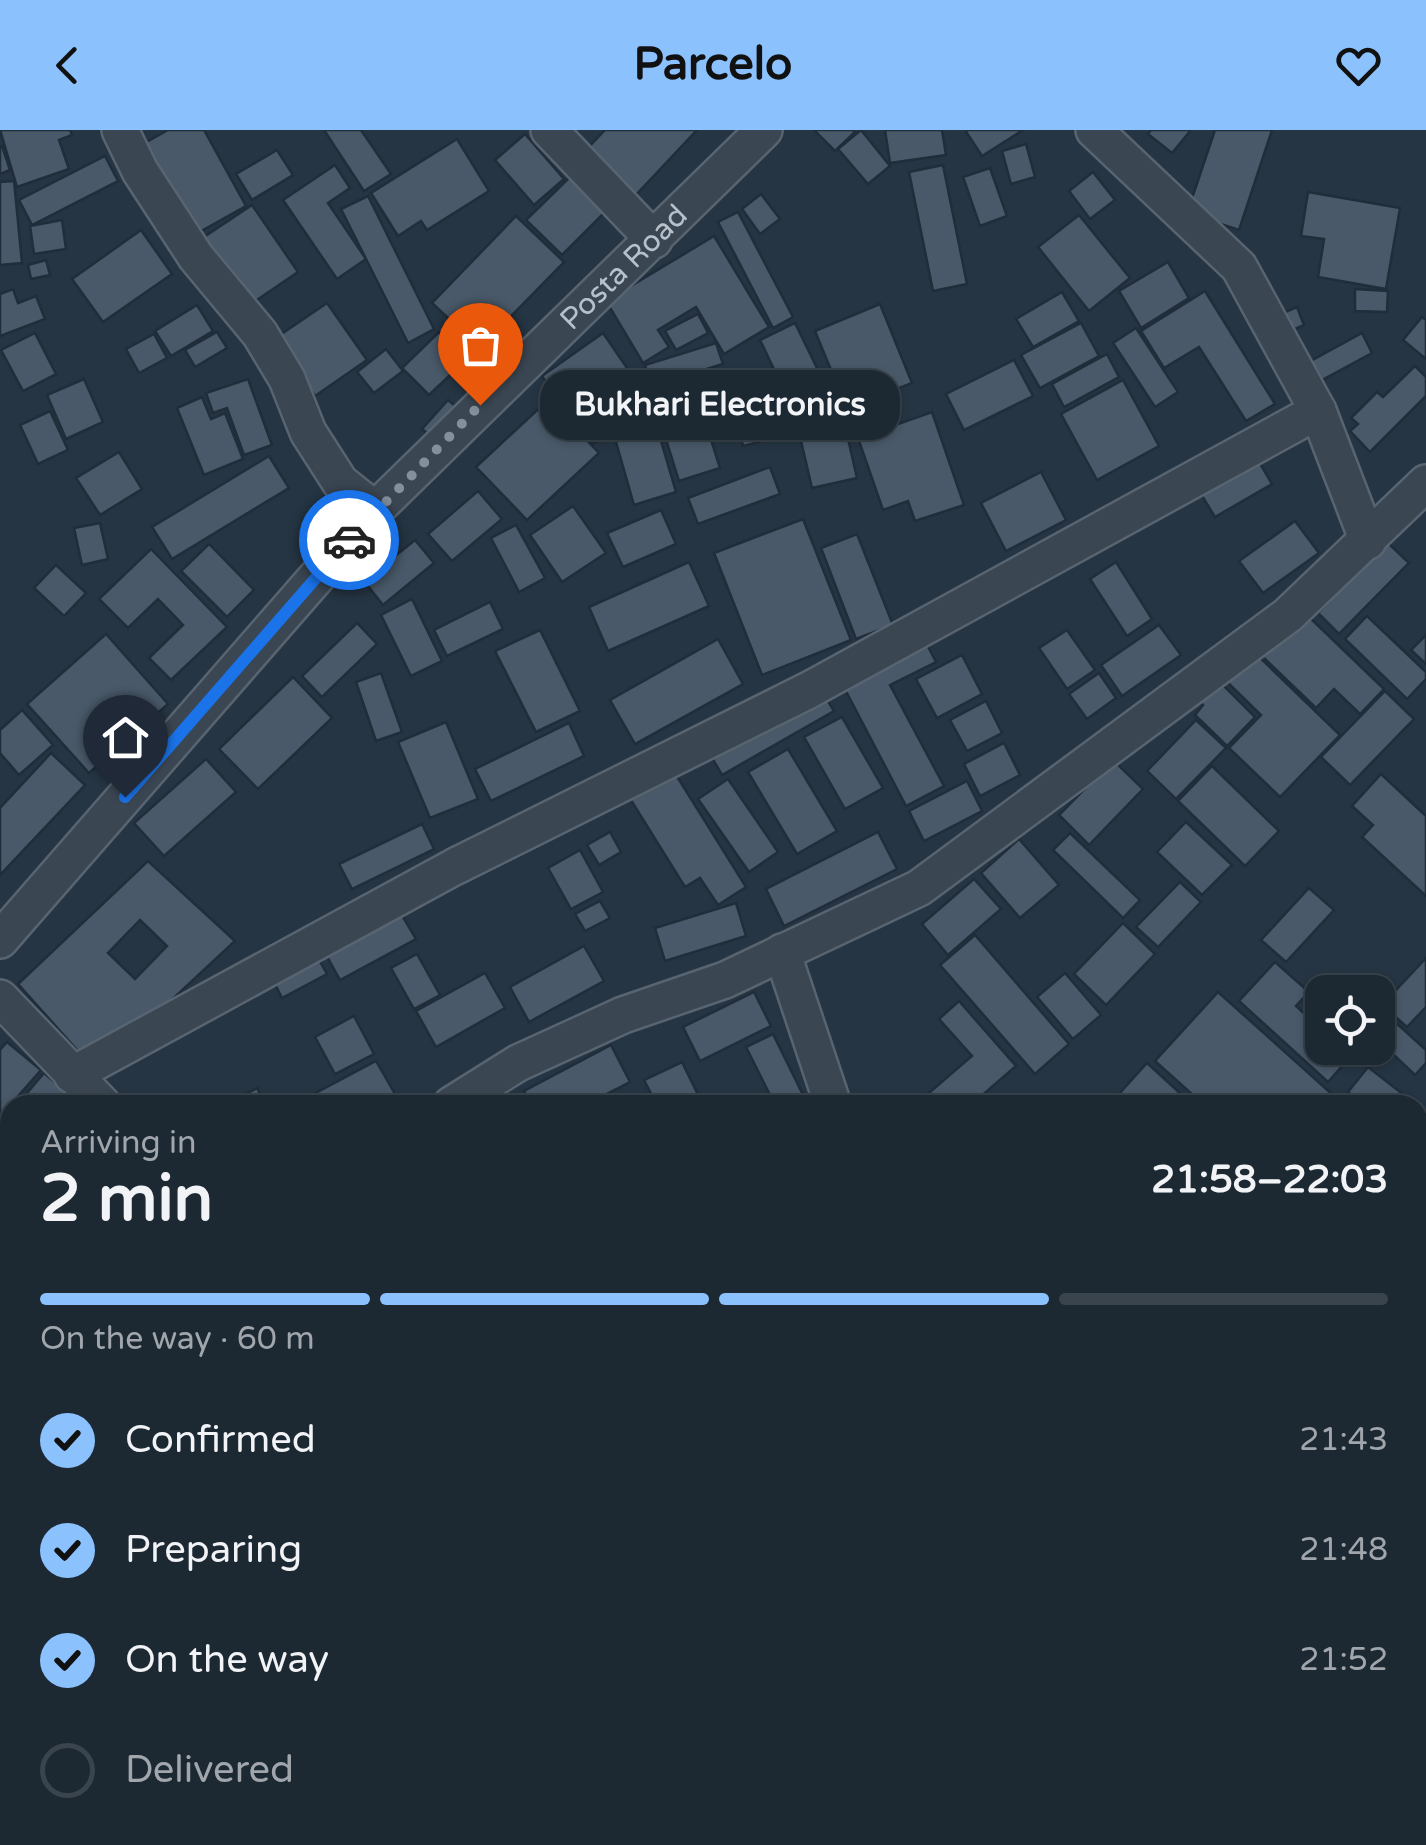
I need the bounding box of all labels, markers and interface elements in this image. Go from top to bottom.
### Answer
icon: back [40,38,95,93]
text: Parcelo [634,38,792,92]
icon: heart [1331,38,1386,93]
street label: Posta Road [552,197,695,338]
pin [438,303,523,406]
icon: bag [453,318,508,373]
callout: Bukhari Electronics [540,370,900,440]
text: Bukhari Electronics [574,386,866,424]
courier [299,490,399,590]
icon: car [322,513,377,568]
pin [83,695,168,798]
icon: home [98,710,153,765]
map controls [1305,975,1395,1065]
button: locate [1305,975,1395,1065]
text: Arriving in [40,1124,197,1162]
text: 21:58–22:03 [1151,1157,1388,1203]
text: 2 min [40,1160,213,1239]
text: On the way · 60 m [40,1320,315,1358]
icon: check [40,1413,95,1468]
text: Confirmed [125,1417,316,1463]
text: 21:43 [1299,1421,1388,1459]
icon: check [40,1523,95,1578]
text: Preparing [125,1527,302,1573]
text: 21:48 [1299,1531,1388,1569]
icon: check [40,1633,95,1688]
text: On the way [125,1637,329,1683]
text: 21:52 [1299,1641,1388,1679]
text: Delivered [125,1747,294,1793]

